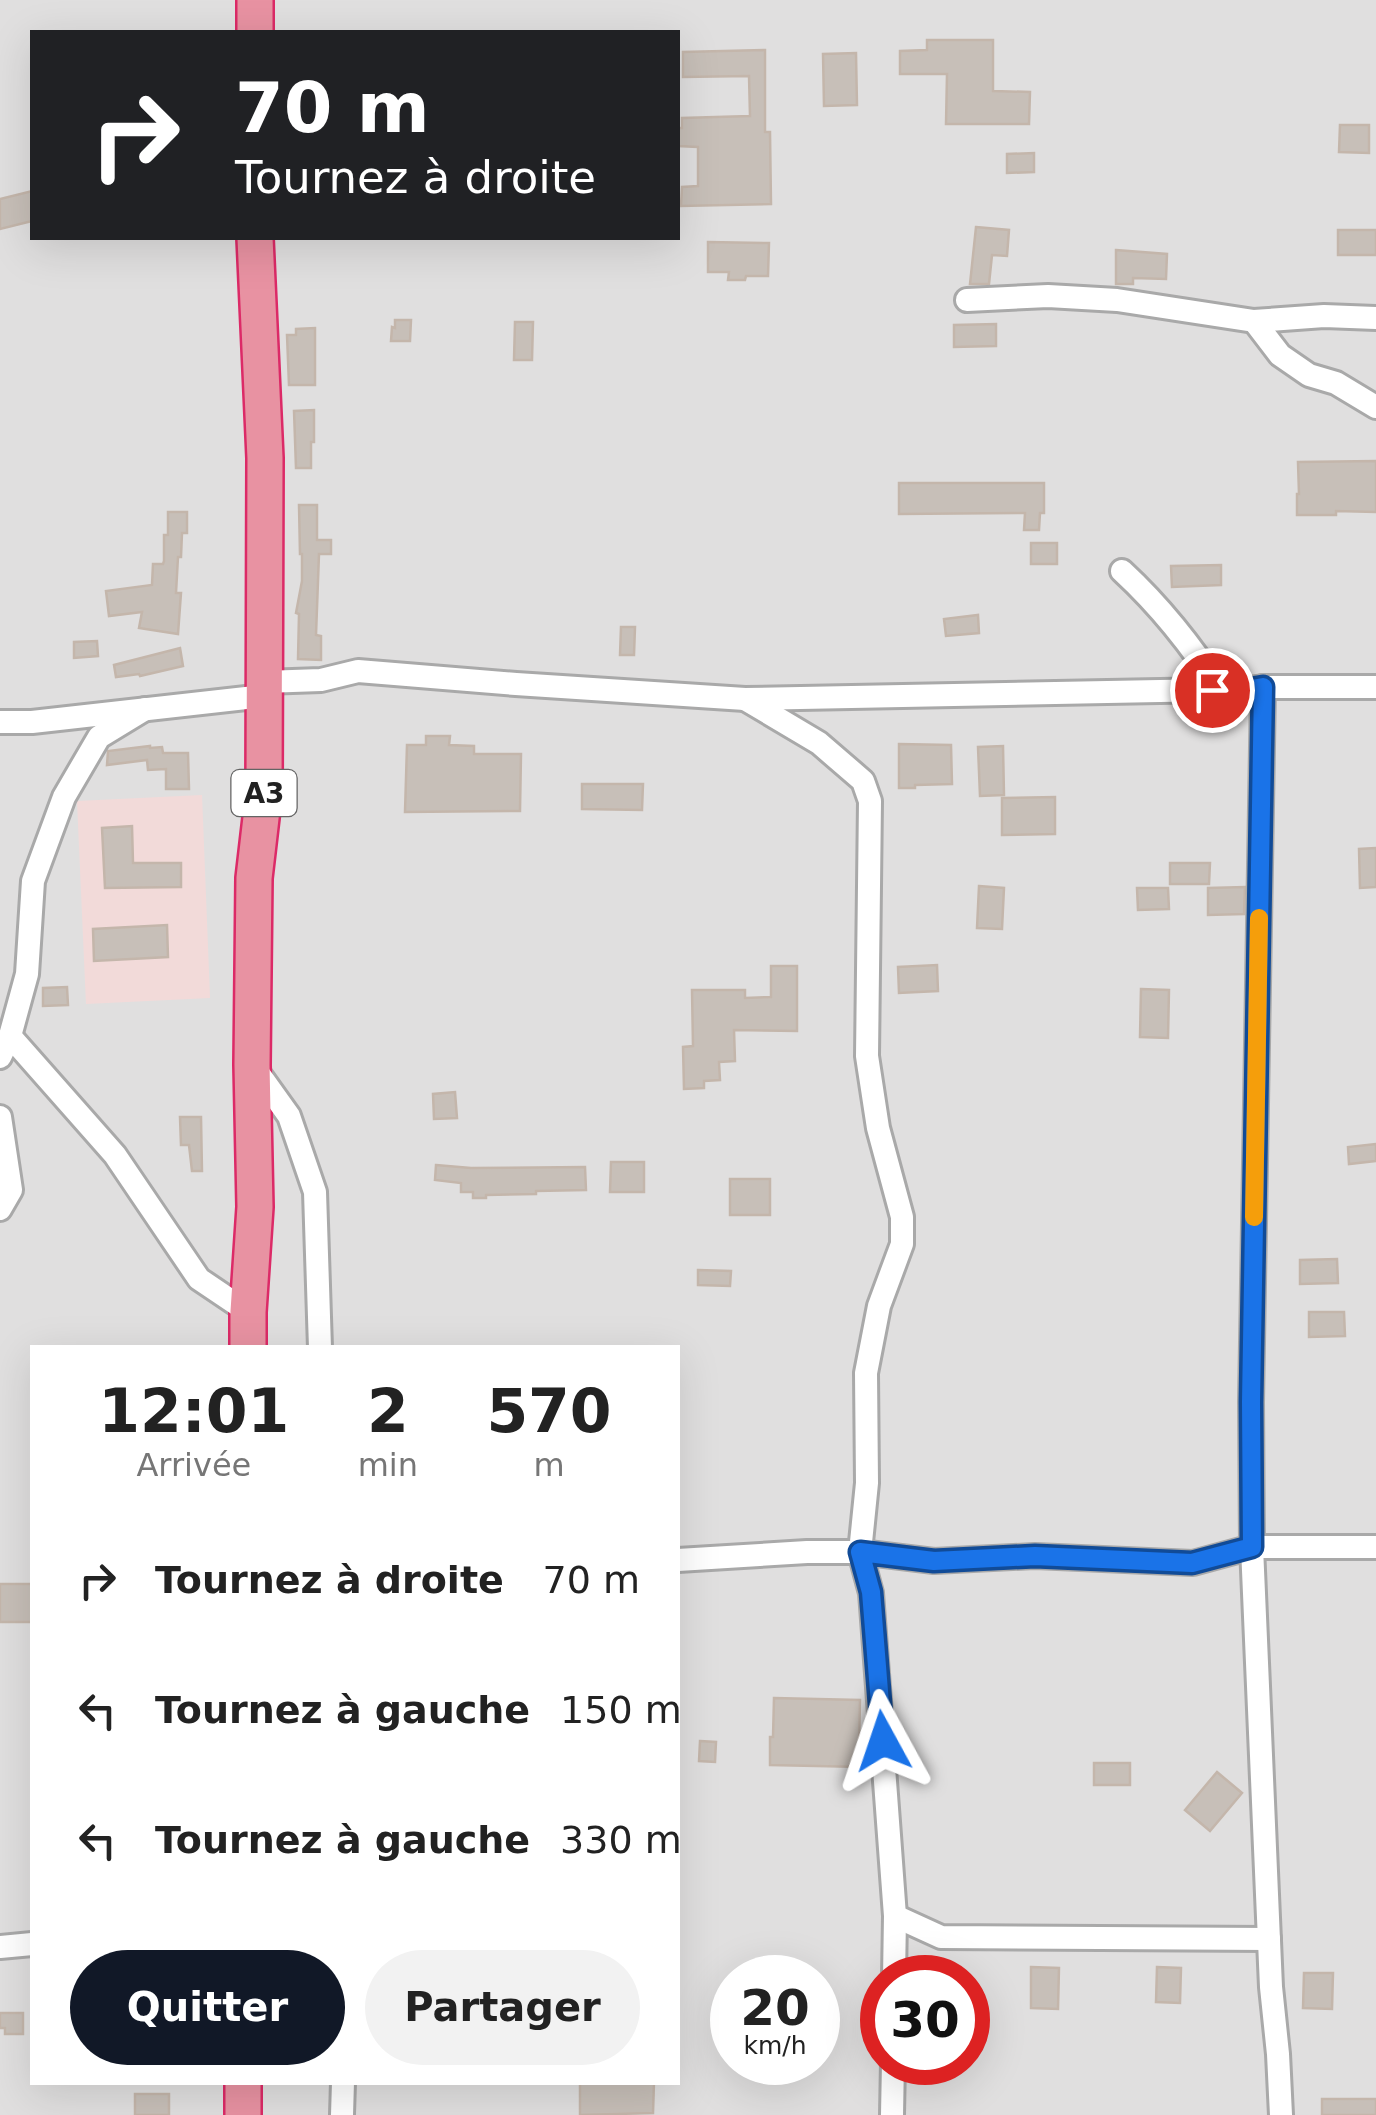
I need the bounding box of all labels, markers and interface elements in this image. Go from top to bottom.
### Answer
text: 70 m [235,67,430,149]
icon: right [70,70,200,200]
text: Tournez à droite [235,151,596,204]
pin [1170,648,1255,733]
icon: arrive [1185,663,1240,718]
road number: A3 [232,770,296,816]
text: 12:01 [98,1376,289,1446]
text: 2 [367,1376,409,1446]
text: 570 [486,1376,612,1446]
text: Arrivée [136,1446,251,1484]
text: min [358,1446,418,1484]
text: m [533,1446,565,1484]
icon: right [70,1553,125,1608]
text: Tournez à droite [155,1558,504,1602]
text: 70 m [543,1558,640,1602]
icon: left [70,1683,125,1738]
text: Tournez à gauche [155,1688,530,1732]
text: 150 m [560,1688,682,1732]
position arrow [831,1689,935,1793]
icon: left [70,1813,125,1868]
text: Tournez à gauche [155,1818,530,1862]
text: 330 m [560,1818,682,1862]
button: Quitter [70,1950,345,2065]
button: Partager [365,1950,640,2065]
speed limit sign: 30 [860,1955,990,2085]
text: 20 [740,1979,810,2037]
text: km/h [743,2031,807,2060]

